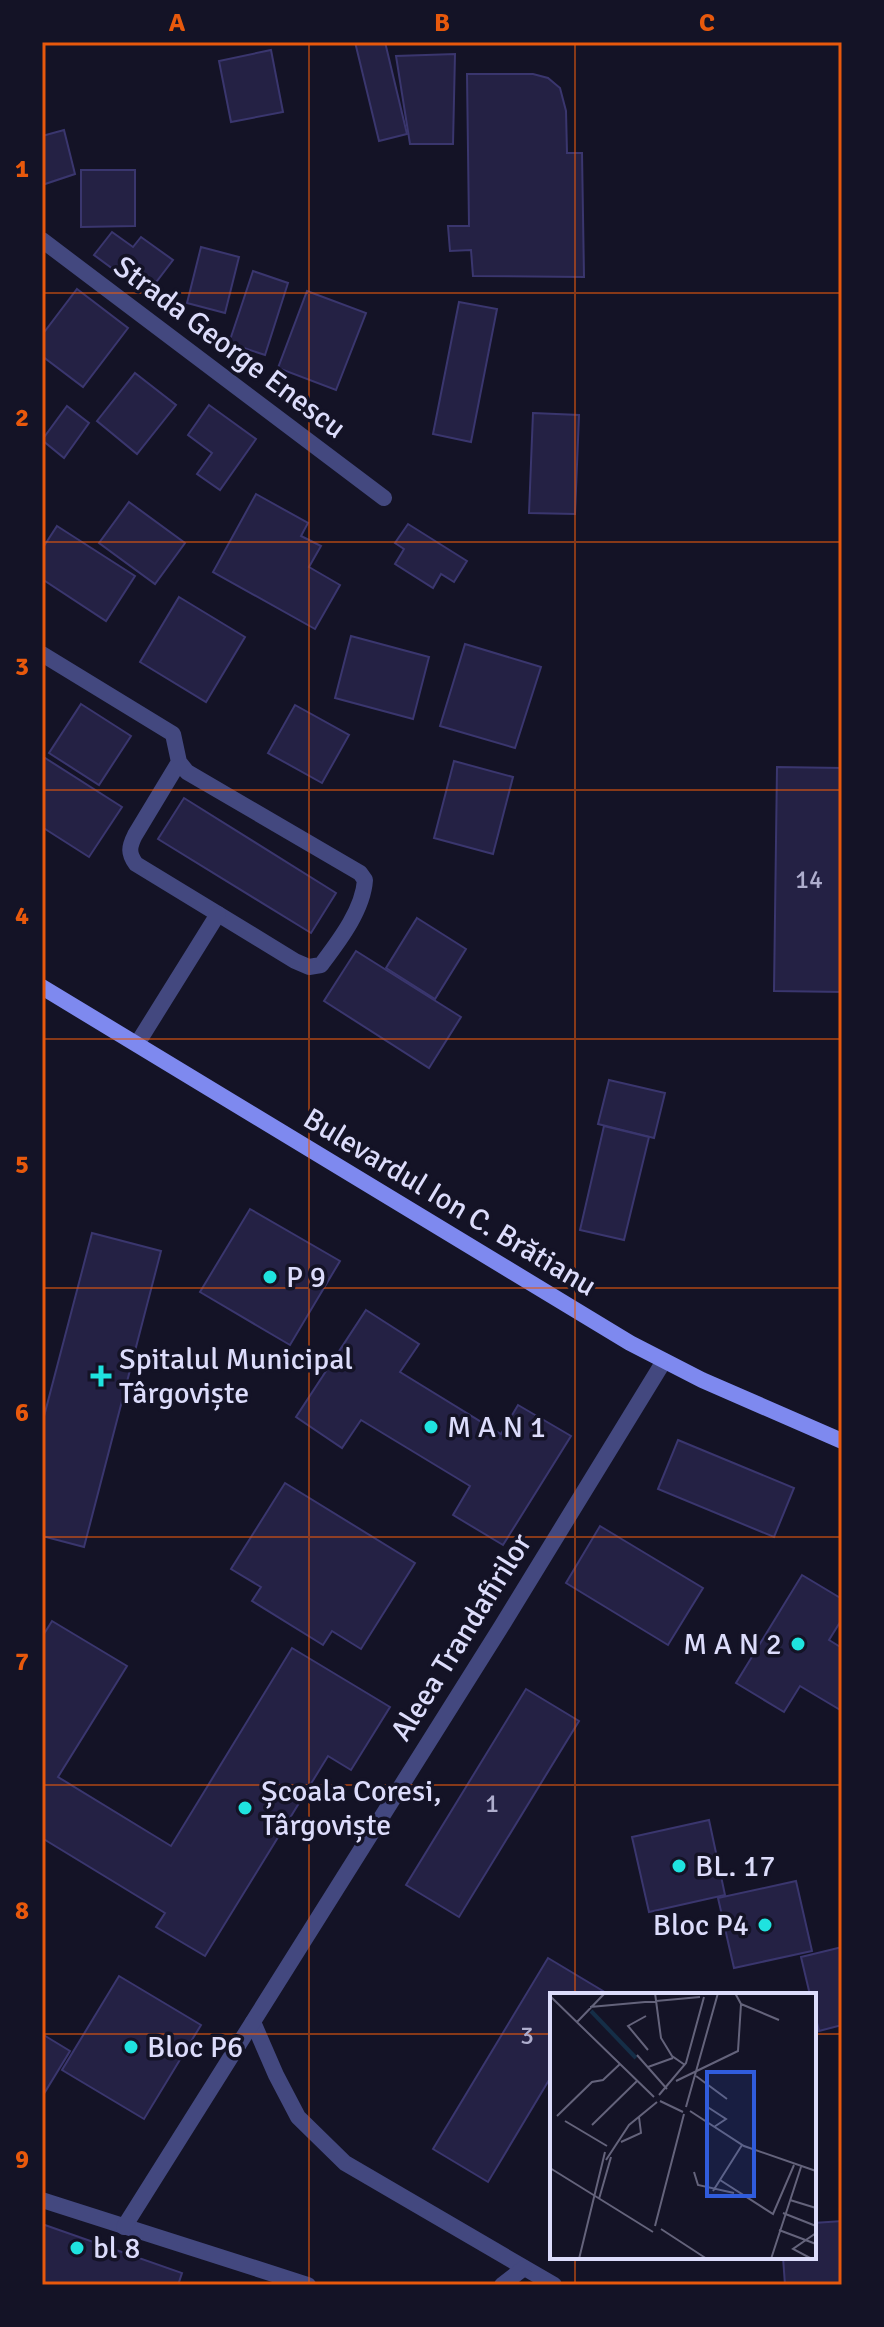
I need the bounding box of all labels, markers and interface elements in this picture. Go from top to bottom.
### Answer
text: A [169,7,186,39]
text: B [434,7,450,39]
text: C [699,7,715,39]
text: 1 [15,153,29,185]
street label: Strada George Enescu [106,248,353,447]
text: 2 [15,402,29,434]
text: 3 [15,651,29,683]
house number: 14 [795,864,823,896]
text: 4 [15,900,29,932]
street label: Bulevardul Ion C. Brătianu [297,1100,603,1305]
text: 5 [15,1149,29,1181]
place label: P 9 [286,1259,326,1296]
marker: P 9 [261,1268,279,1286]
place label: Spitalul Municipal Târgoviște [119,1341,353,1412]
marker: Spitalul Municipal Târgoviște [90,1365,112,1387]
text: 6 [15,1397,29,1429]
place label: M A N 1 [447,1409,546,1446]
marker: M A N 1 [422,1418,440,1436]
street label: Aleea Trandafirilor [383,1527,540,1748]
place label: M A N 2 [683,1626,782,1663]
marker: M A N 2 [789,1635,807,1653]
text: 7 [15,1646,29,1678]
place label: Școala Coresi, Târgoviște [261,1773,441,1844]
house number: 1 [485,1788,499,1820]
marker: Școala Coresi, Târgoviște [236,1799,254,1817]
place label: BL. 17 [695,1848,775,1885]
marker: BL. 17 [670,1857,688,1875]
text: 8 [15,1895,29,1927]
place label: Bloc P4 [653,1907,749,1944]
marker: Bloc P4 [756,1916,774,1934]
inset map [550,1993,816,2259]
house number: 3 [520,2020,534,2052]
place label: Bloc P6 [147,2029,243,2066]
marker: Bloc P6 [122,2038,140,2056]
text: 9 [15,2144,29,2176]
place label: bl 8 [93,2230,140,2267]
marker: bl 8 [68,2239,86,2257]

